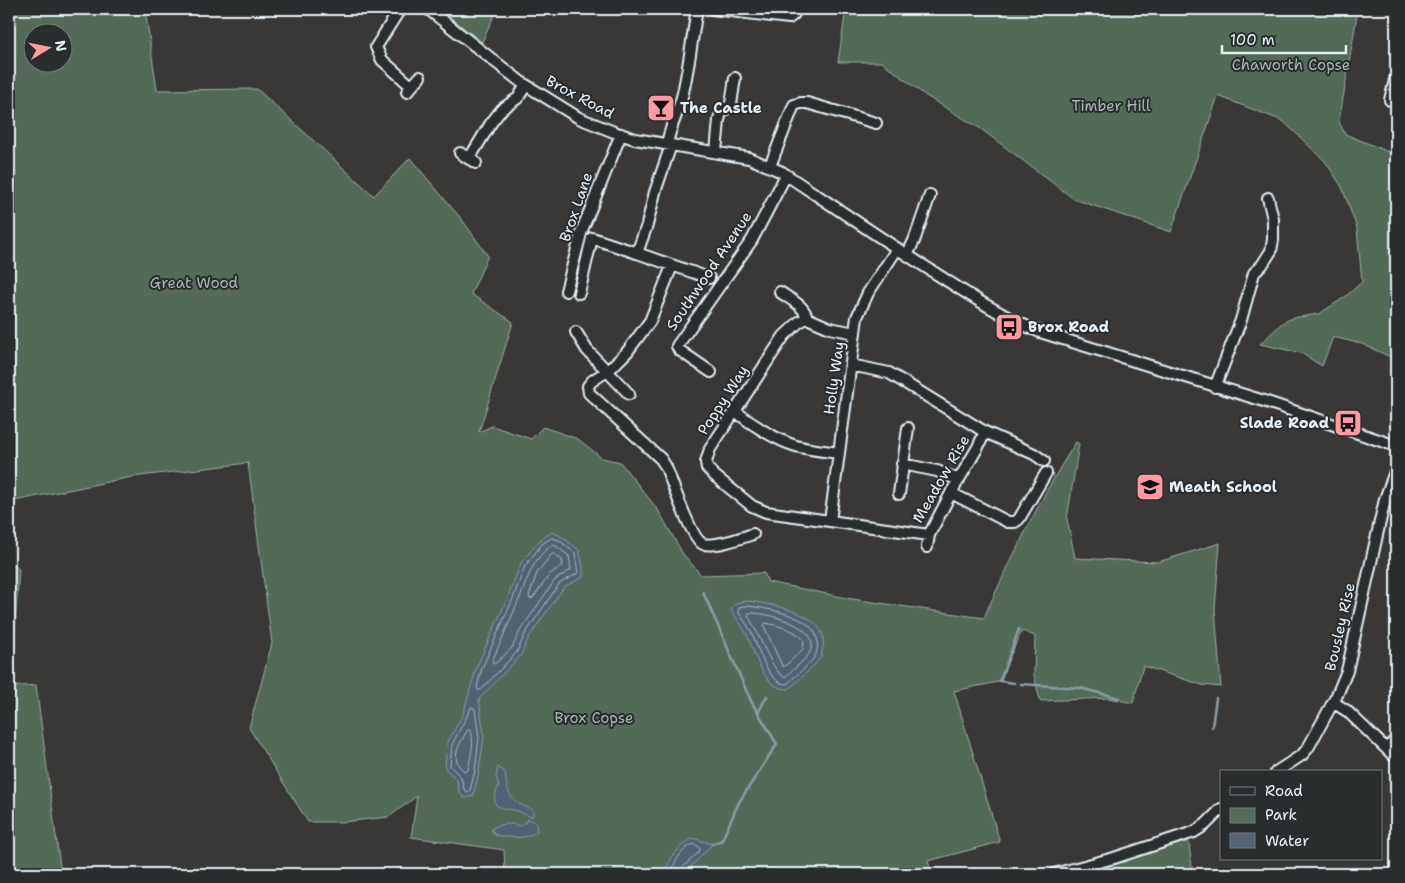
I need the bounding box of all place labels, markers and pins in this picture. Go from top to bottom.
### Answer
bar icon: The Castle [646,93,676,123]
place label: The Castle [680,98,762,118]
bus stop icon: Brox Road [994,312,1024,342]
place label: Brox Road [1028,317,1109,337]
bus stop icon: Slade Road [1333,408,1363,438]
place label: Slade Road [1240,413,1329,433]
school or university icon: Meath School [1135,472,1165,502]
place label: Meath School [1169,477,1277,497]

